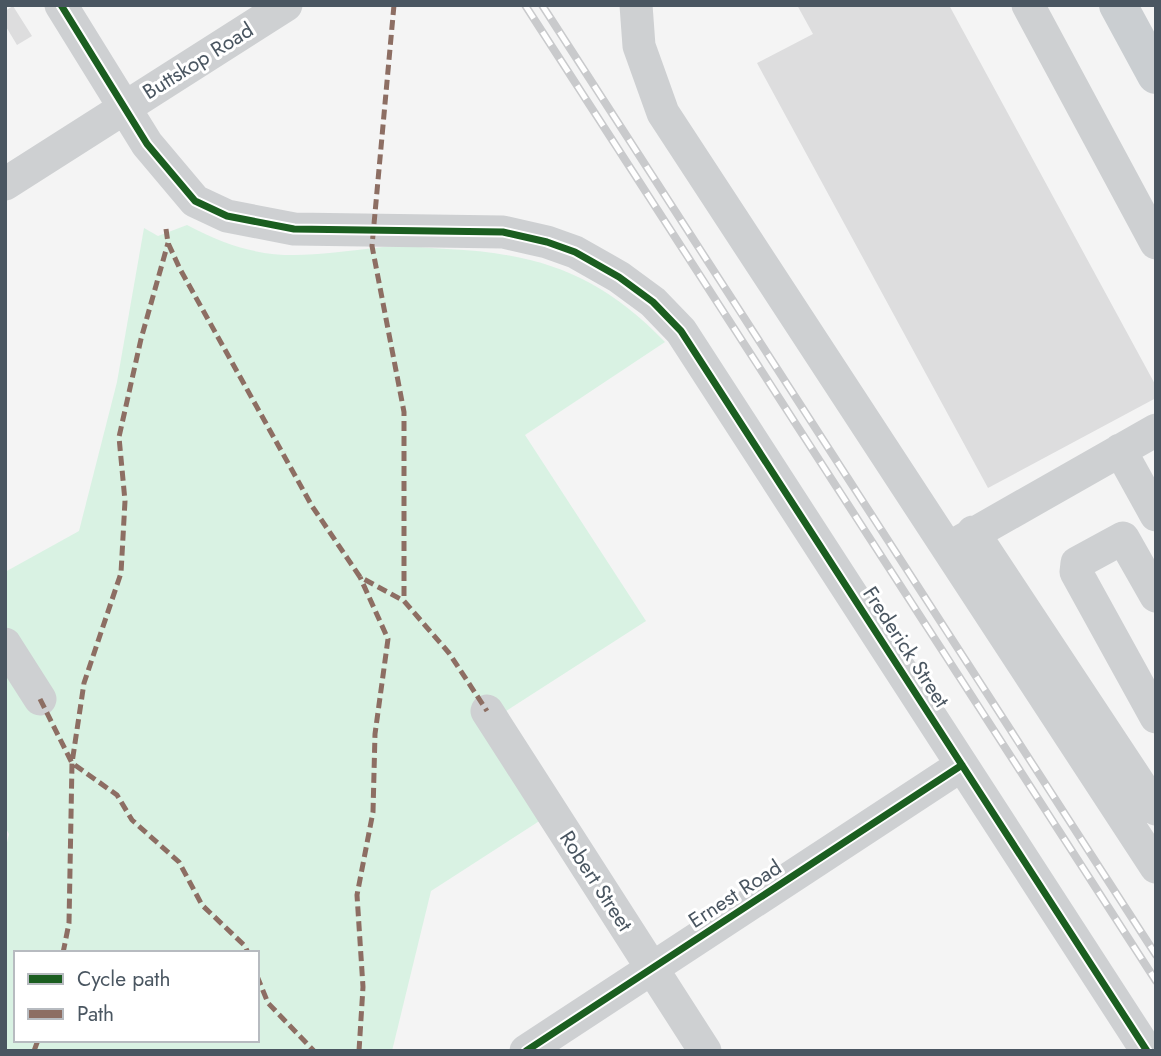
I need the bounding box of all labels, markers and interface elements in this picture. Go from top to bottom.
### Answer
street label: Buttskop Road [137,15,259,107]
street label: Frederick Street [856,581,956,713]
street label: Robert Street [552,825,640,937]
street label: Ernest Road [683,853,787,935]
legend [14,951,259,1042]
text: Cycle path [77,964,170,994]
text: Path [77,999,114,1029]

